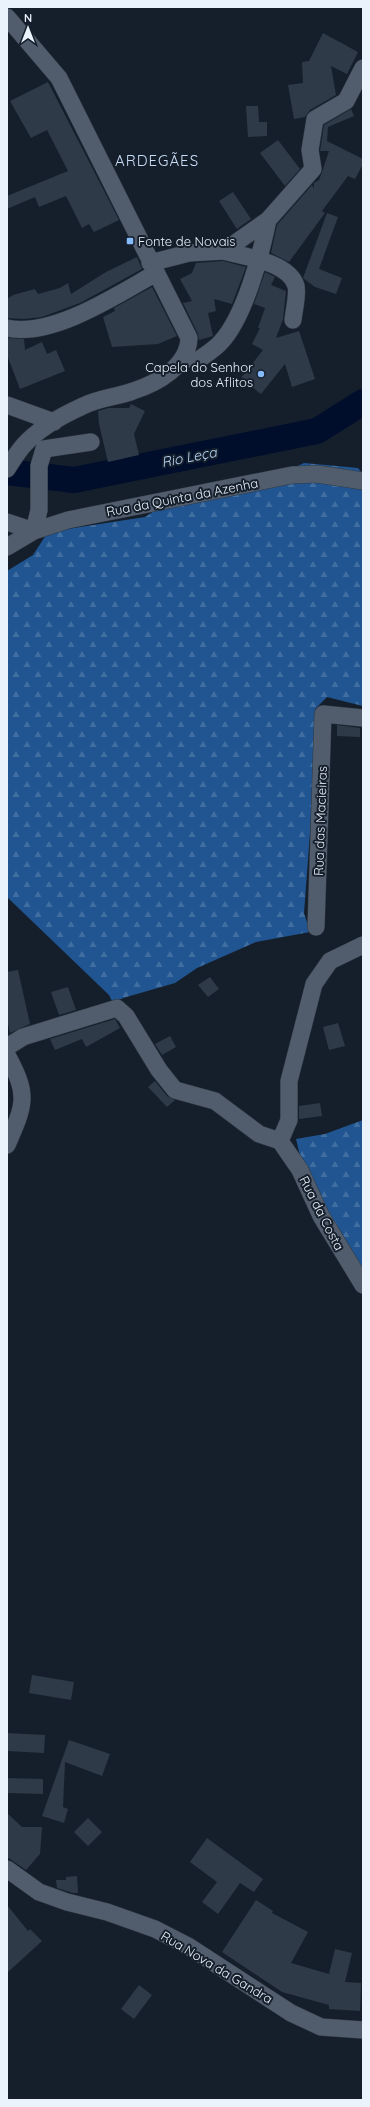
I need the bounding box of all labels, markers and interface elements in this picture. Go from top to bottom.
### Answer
north arrow [8,8,48,48]
text: N [24,11,32,25]
district label: ARDEGÃES [115,151,199,170]
place label: Fonte de Novais [138,233,235,249]
marker: Fonte de Novais [125,236,135,246]
place label: Capela do Senhor dos Aflitos [145,359,253,390]
marker: Capela do Senhor dos Aflitos [256,369,266,379]
water label: Rio Leça [160,443,220,471]
street label: Rua da Quinta da Azenha [105,474,259,520]
street label: Rua das Macieiras [310,766,330,876]
street label: Rua da Costa [296,1173,348,1253]
street label: Rua Nova da Gandra [158,1927,276,2007]

